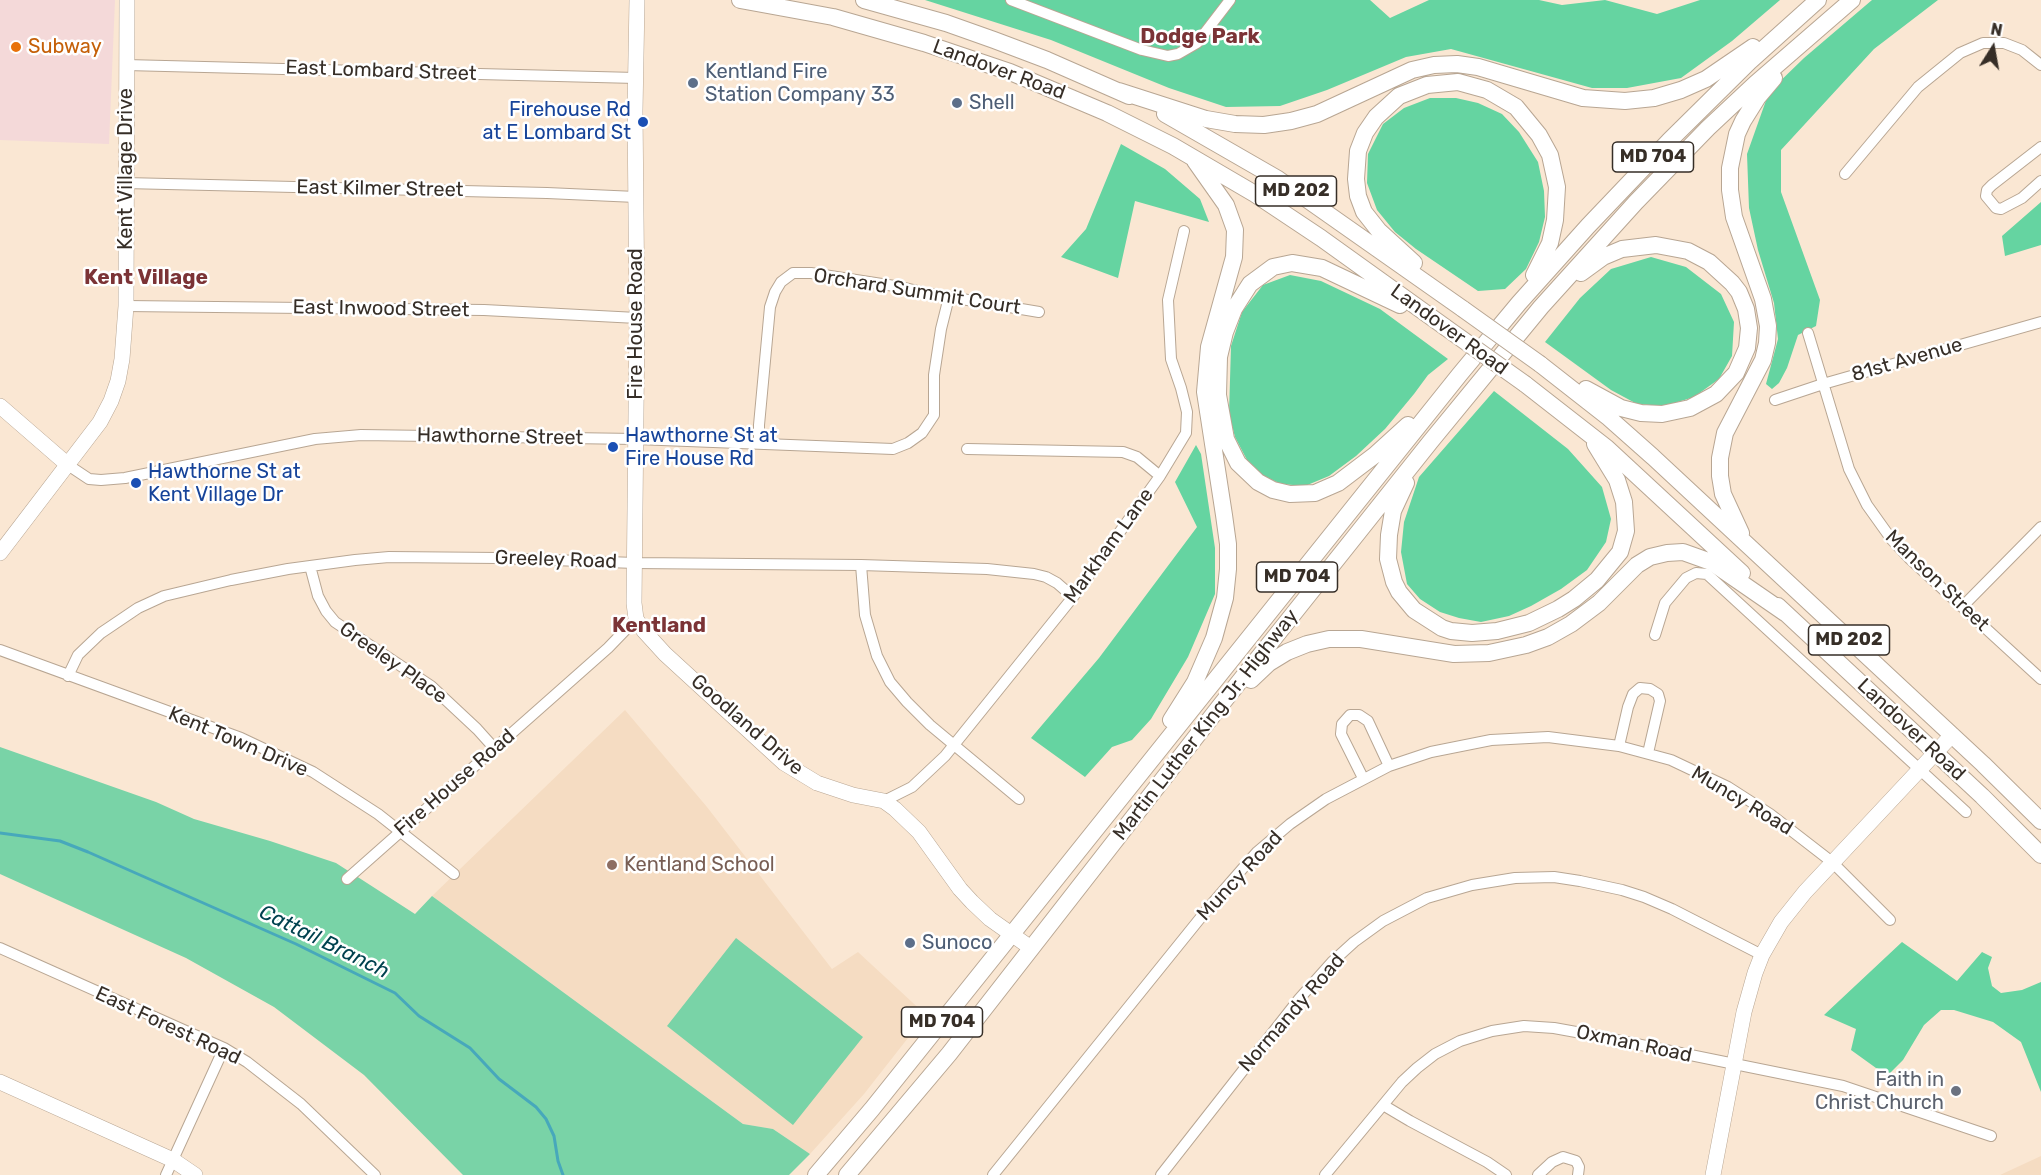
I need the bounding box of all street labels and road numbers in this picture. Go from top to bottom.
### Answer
street label: Landover Road [929,35,1069,105]
street label: East Lombard Street [285,56,477,86]
street label: Kent Village Drive [114,88,138,250]
road number: MD 704 [1612,142,1694,172]
street label: East Kilmer Street [296,176,464,202]
road number: MD 202 [1256,176,1336,206]
street label: Fire House Road [624,248,648,400]
street label: Orchard Summit Court [812,264,1022,320]
street label: Landover Road [1386,279,1512,381]
street label: East Inwood Street [292,295,470,323]
street label: 81st Avenue [1849,333,1965,387]
street label: Hawthorne Street [417,424,583,450]
street label: Markham Lane [1059,484,1159,608]
street label: Manson Street [1880,525,1994,637]
street label: Greeley Road [494,546,618,574]
road number: MD 704 [1256,562,1338,592]
street label: Martin Luther King Jr. Highway [1108,605,1304,845]
street label: Greeley Place [335,617,451,709]
road number: MD 202 [1808,625,1890,655]
street label: Goodland Drive [686,670,808,780]
street label: Landover Road [1852,674,1970,786]
street label: Kent Town Drive [165,702,311,782]
street label: Fire House Road [390,724,520,842]
street label: Muncy Road [1687,761,1797,841]
street label: Muncy Road [1192,826,1288,926]
street label: Normandy Road [1234,949,1350,1077]
street label: East Forest Road [91,982,245,1070]
road number: MD 704 [902,1007,982,1037]
street label: Oxman Road [1574,1020,1694,1068]

